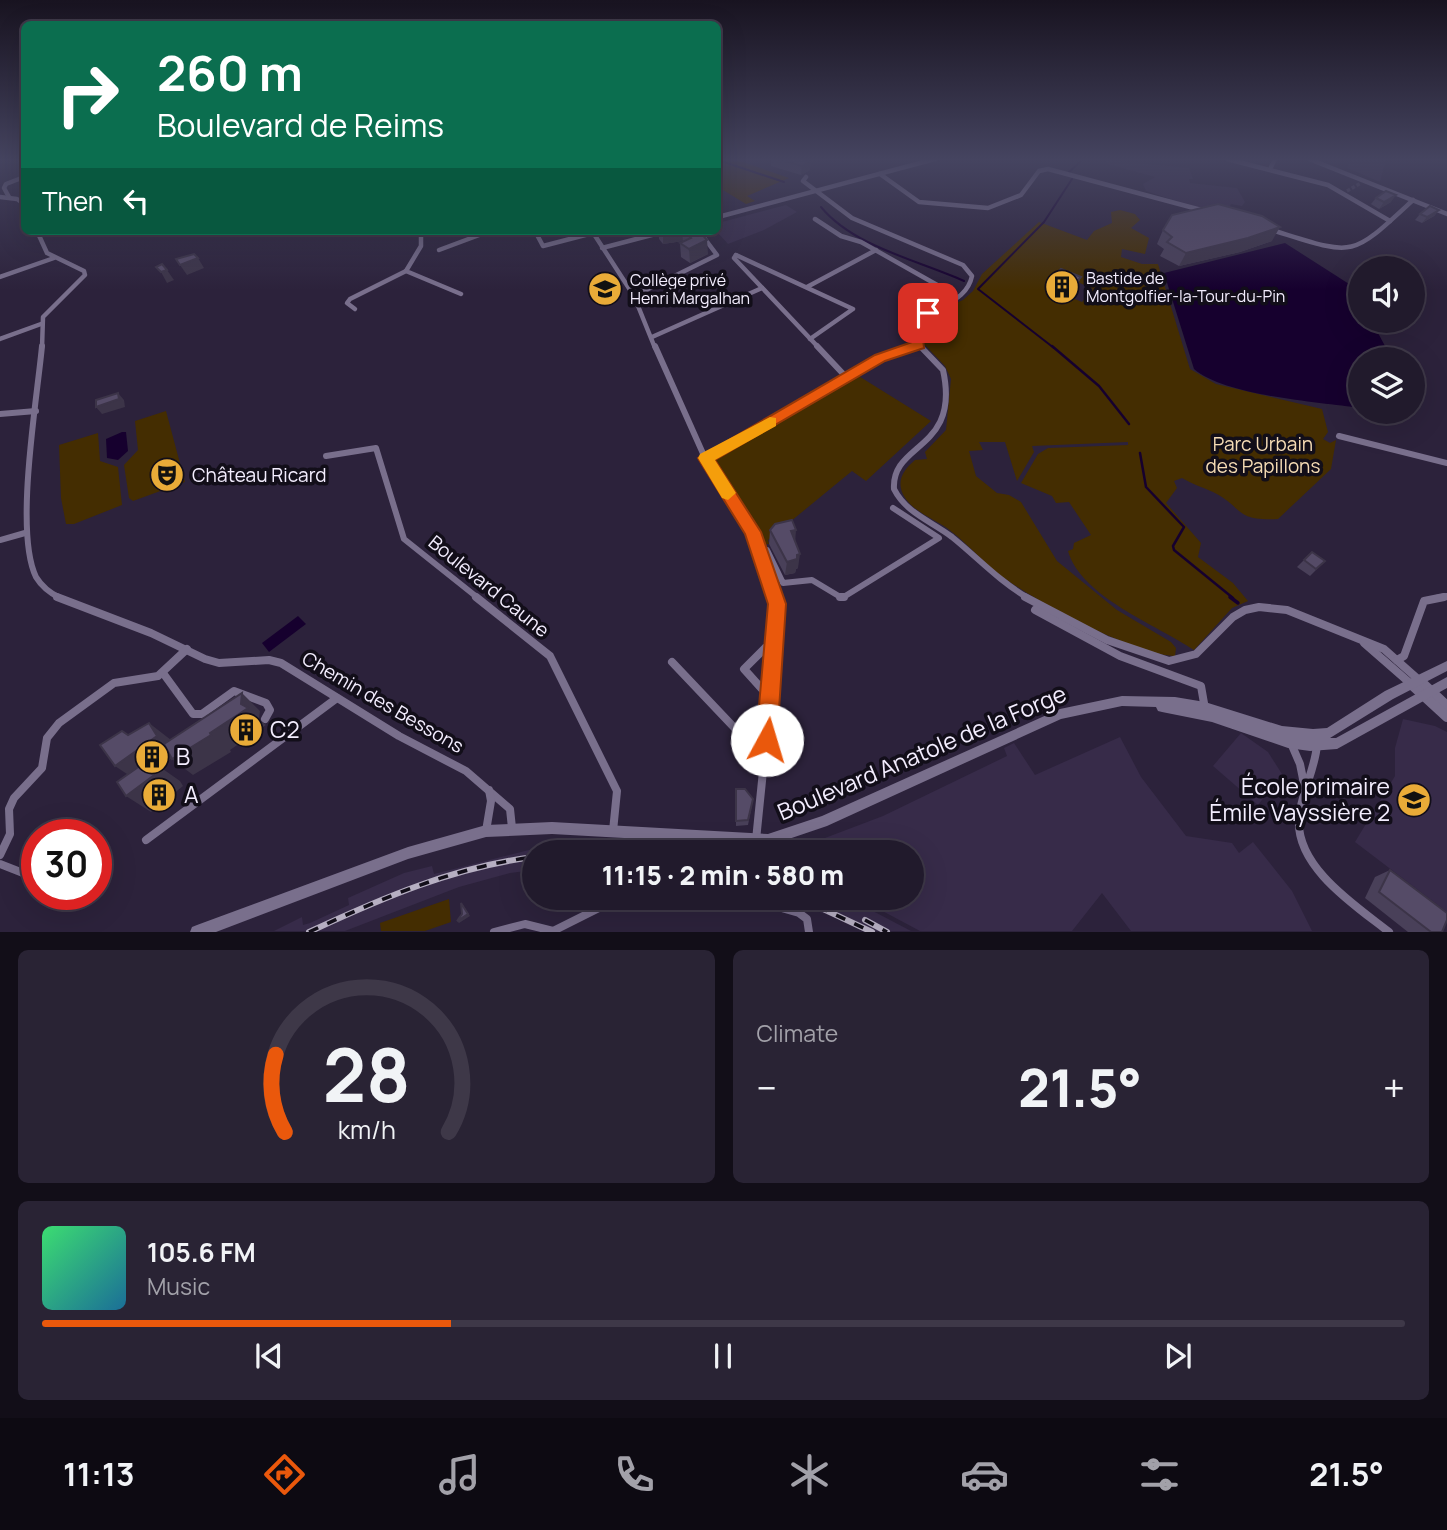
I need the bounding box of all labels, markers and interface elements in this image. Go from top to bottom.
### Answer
text: 260 m [157,39,303,106]
icon: right [42,49,133,140]
text: Boulevard de Reims [157,103,444,147]
icon: left [117,182,155,220]
text: Then [42,183,103,219]
map controls [1348,256,1425,424]
button: sound [1348,256,1425,333]
place label: Bastide de Montgolfier-la-Tour-du-Pin [1086,267,1285,307]
building icon: Bastide de Montgolfier-la-Tour-du-Pin [1043,268,1081,306]
place label: Collège privé Henri Margalhan [630,269,750,309]
school or university icon: Collège privé Henri Margalhan [586,270,624,308]
pin [898,283,958,343]
icon: arrive [909,294,947,332]
button: layers [1348,347,1425,424]
park label: Parc Urbain des Papillons [1206,431,1320,479]
theatre icon: Château Ricard [148,456,186,494]
place label: Château Ricard [192,462,327,488]
street label: Boulevard Caune [423,529,555,643]
street label: Chemin des Bessons [297,645,469,759]
street label: Boulevard Anatole de la Forge [772,677,1071,828]
position arrow [730,703,804,777]
building icon: C2 [227,711,265,749]
place label: C2 [270,713,300,745]
building icon: B [133,738,171,776]
place label: B [176,740,190,772]
place label: École primaire Émile Vayssière 2 [1209,770,1390,828]
building icon: A [140,776,178,814]
place label: A [184,778,199,810]
school or university icon: École primaire Émile Vayssière 2 [1395,781,1433,819]
speed limit sign: 30 [21,819,112,910]
text: 11:15 · 2 min · 580 m [602,857,844,893]
text: Climate [757,1017,838,1049]
text: 28 [322,1025,410,1125]
text: 21.5° [1018,1052,1142,1123]
text: − [757,1061,777,1113]
text: + [1383,1061,1405,1113]
text: km/h [337,1112,395,1147]
text: 105.6 FM [147,1234,256,1270]
text: Music [147,1270,210,1302]
icon: previous [250,1337,288,1375]
icon: pause [704,1337,742,1375]
icon: next [1159,1337,1197,1375]
icon: directions [260,1450,309,1499]
icon: music [435,1450,484,1499]
icon: phone [610,1450,659,1499]
icon: climate [785,1450,834,1499]
icon: car [960,1450,1009,1499]
icon: filters [1135,1450,1184,1499]
text: 11:13 [63,1452,135,1496]
text: 21.5° [1309,1452,1384,1496]

